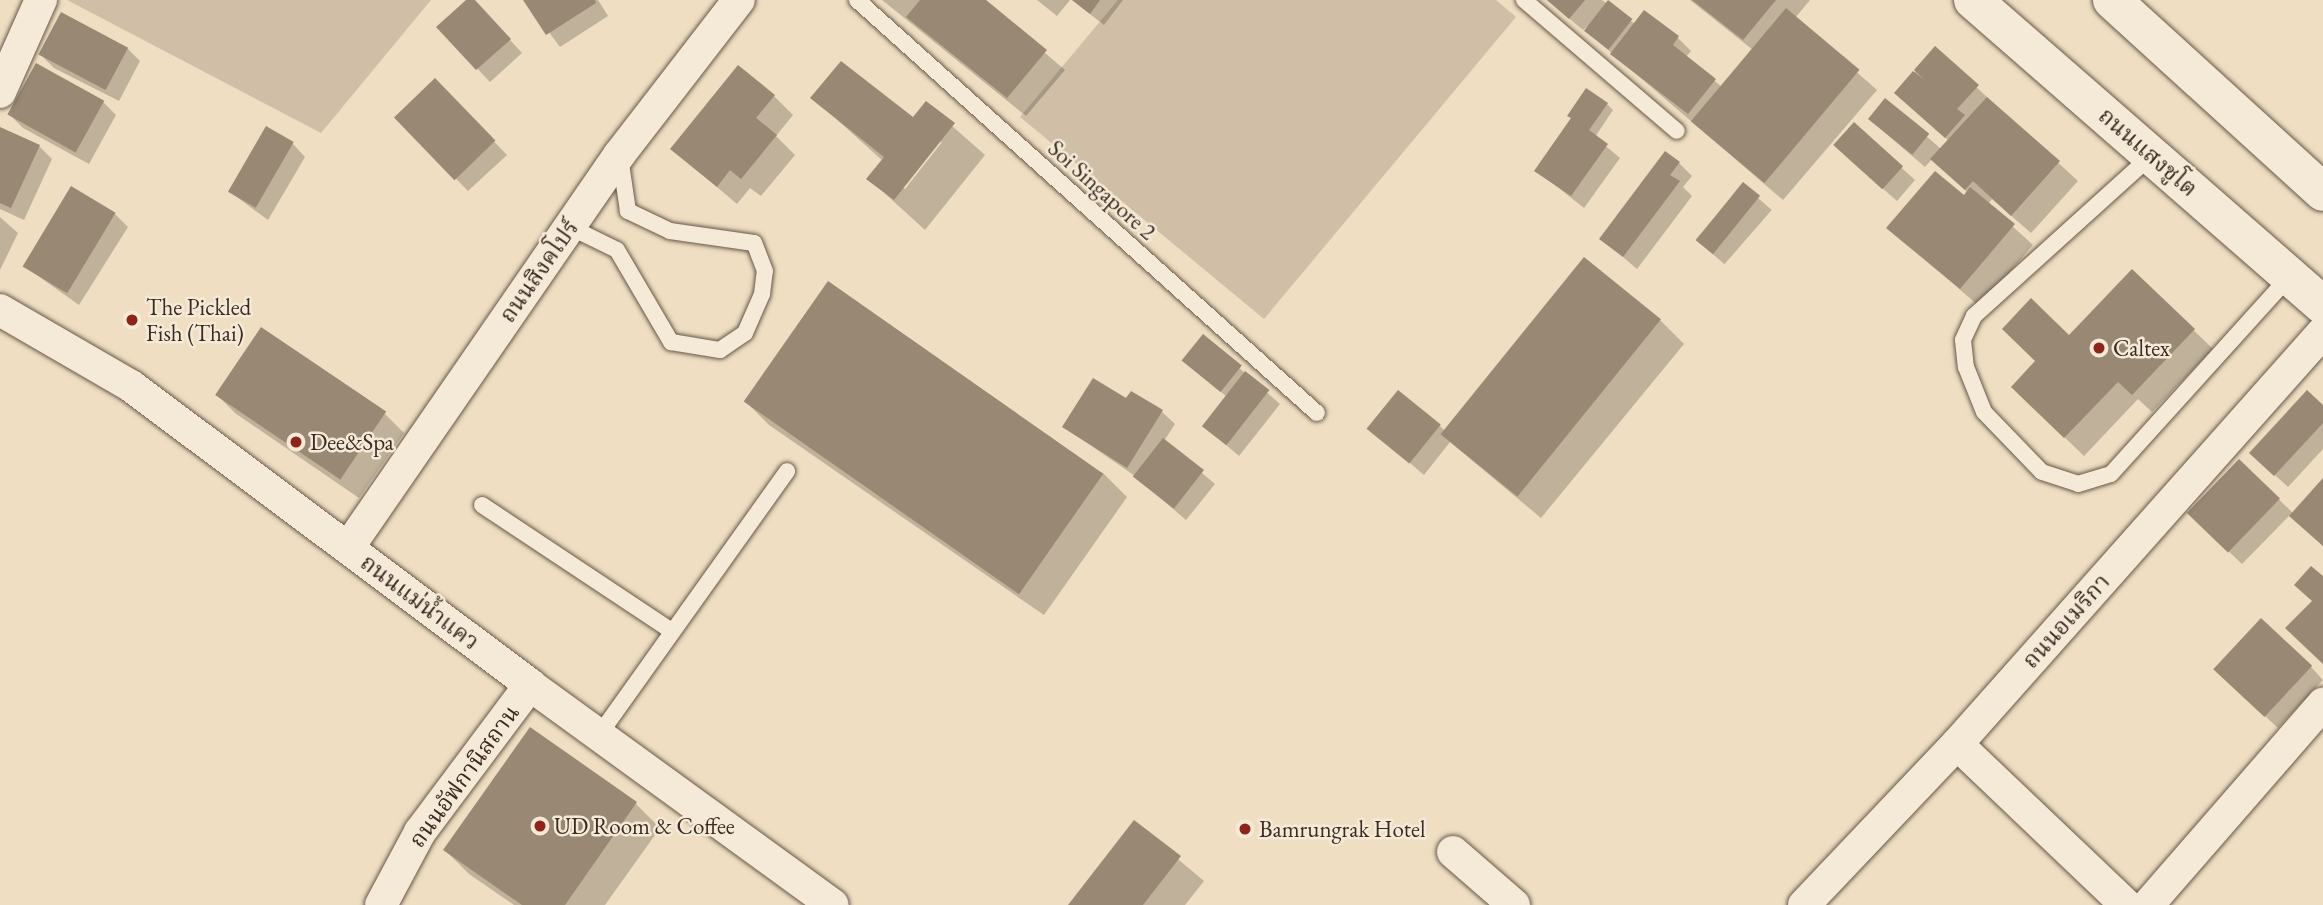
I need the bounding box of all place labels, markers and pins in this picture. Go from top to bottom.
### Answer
place label: The Pickled Fish (Thai) [146,293,251,347]
marker: The Pickled Fish (Thai) [124,312,140,328]
place label: Caltex [2113,334,2170,362]
marker: Caltex [2091,340,2107,356]
place label: Dee&Spa [310,428,394,456]
marker: Dee&Spa [288,434,304,450]
place label: UD Room & Coffee [554,812,735,840]
place label: Bamrungrak Hotel [1259,815,1425,843]
marker: UD Room & Coffee [532,818,548,834]
marker: Bamrungrak Hotel [1237,821,1253,837]

